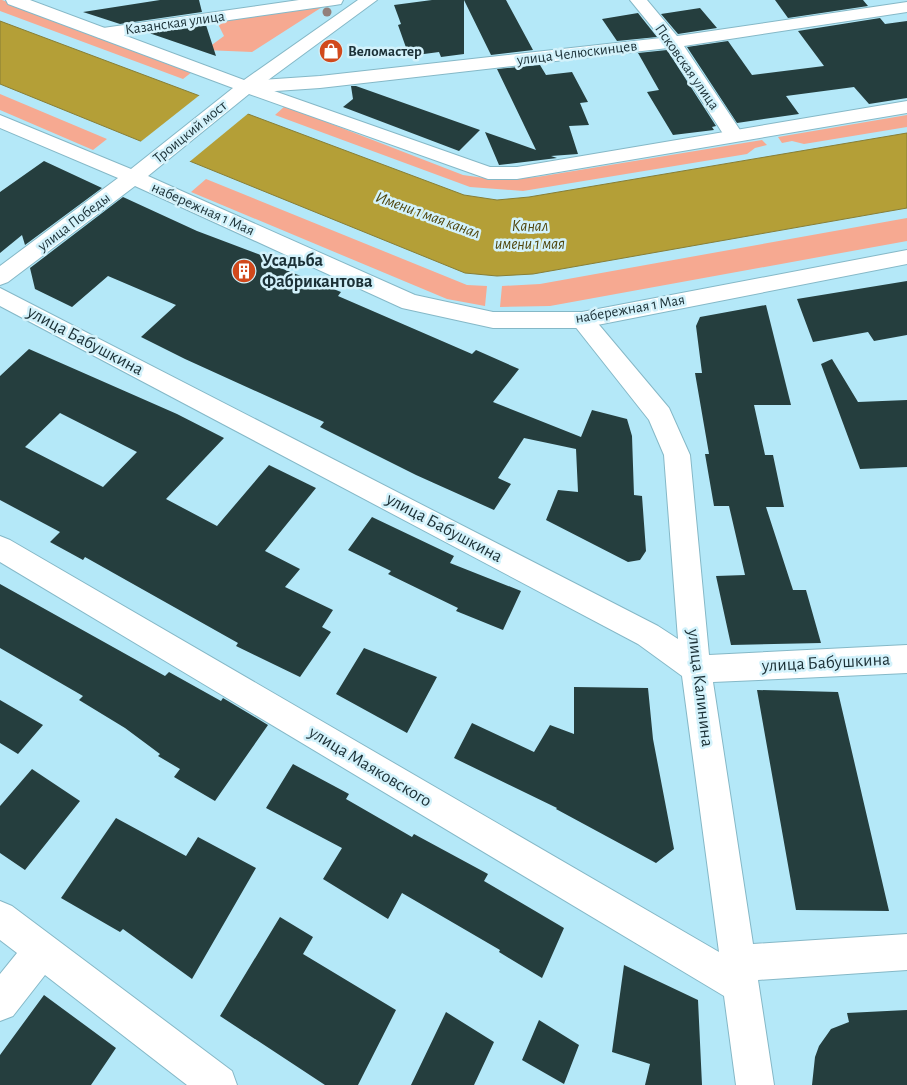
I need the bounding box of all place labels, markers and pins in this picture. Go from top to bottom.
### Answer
shop icon: Веломастер [318,38,344,64]
place label: Веломастер [348,44,422,59]
place label: Усадьба Фабрикантова [262,252,373,291]
building icon: Усадьба Фабрикантова [231,258,257,284]

